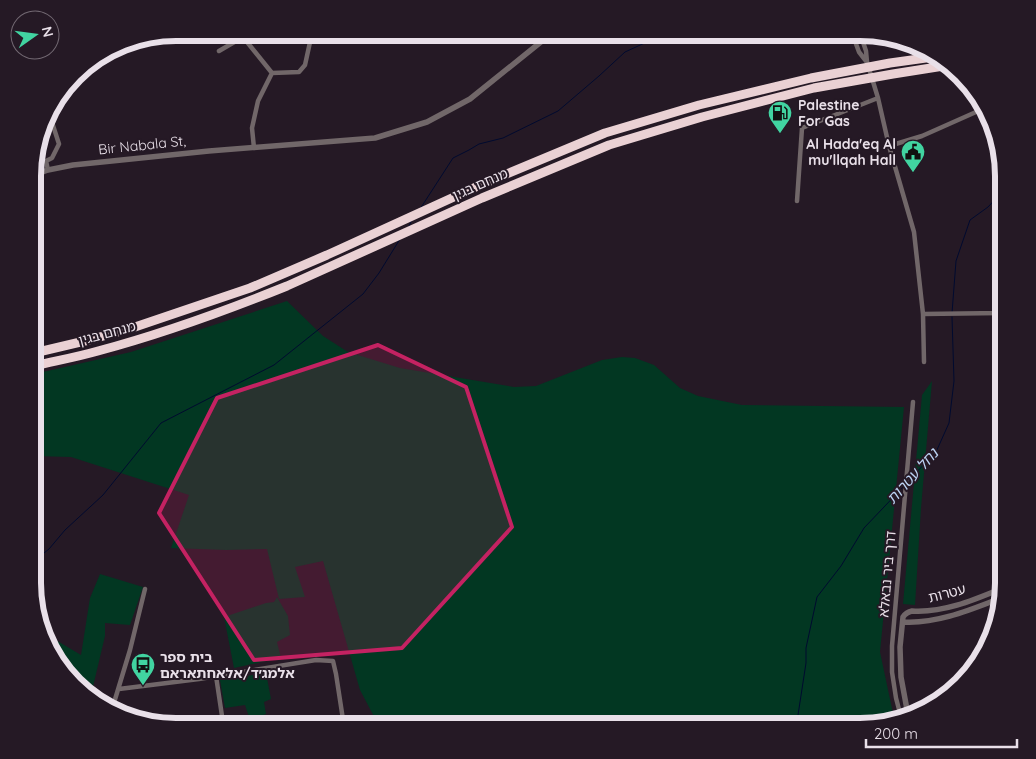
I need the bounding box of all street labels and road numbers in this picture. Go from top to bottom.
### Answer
street label: Bir Nabala St, [97,131,187,159]
street label: מנחם בגין [450,164,510,204]
street label: מנחם בגין [76,317,138,349]
street label: דרך ביר נבאלא [874,530,900,618]
street label: עטרות [926,580,968,606]

